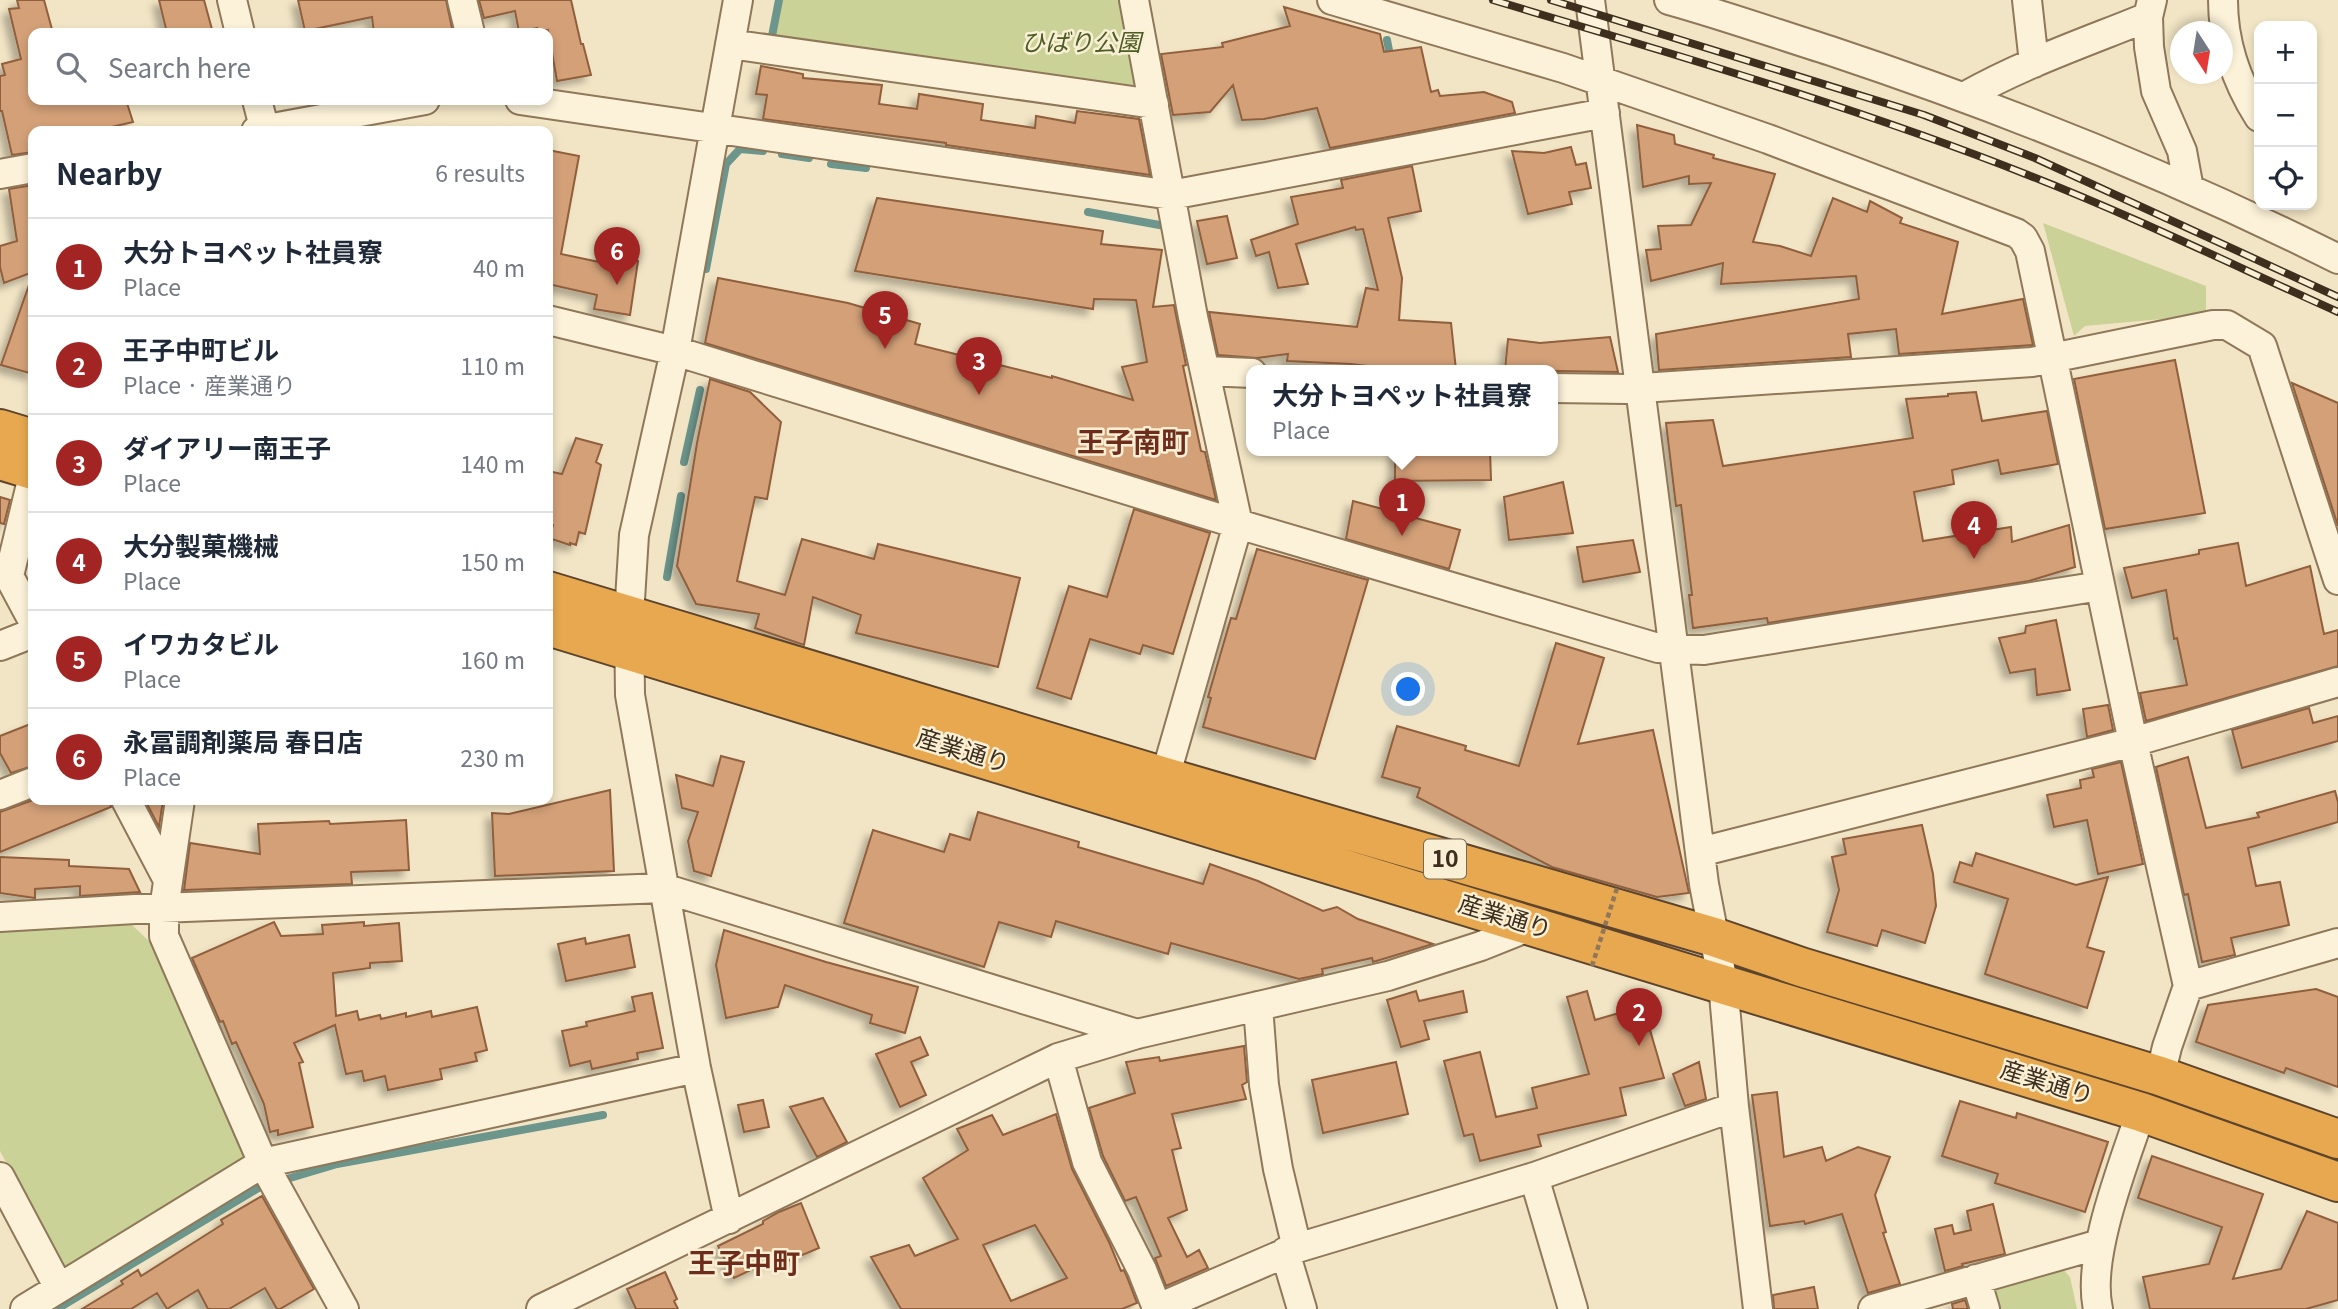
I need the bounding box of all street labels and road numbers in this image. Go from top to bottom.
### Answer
street label: 産業通り [913,718,1015,779]
road number: 10 [1424,839,1466,878]
street label: 産業通り [1455,884,1557,945]
street label: 産業通り [1997,1050,2099,1111]

